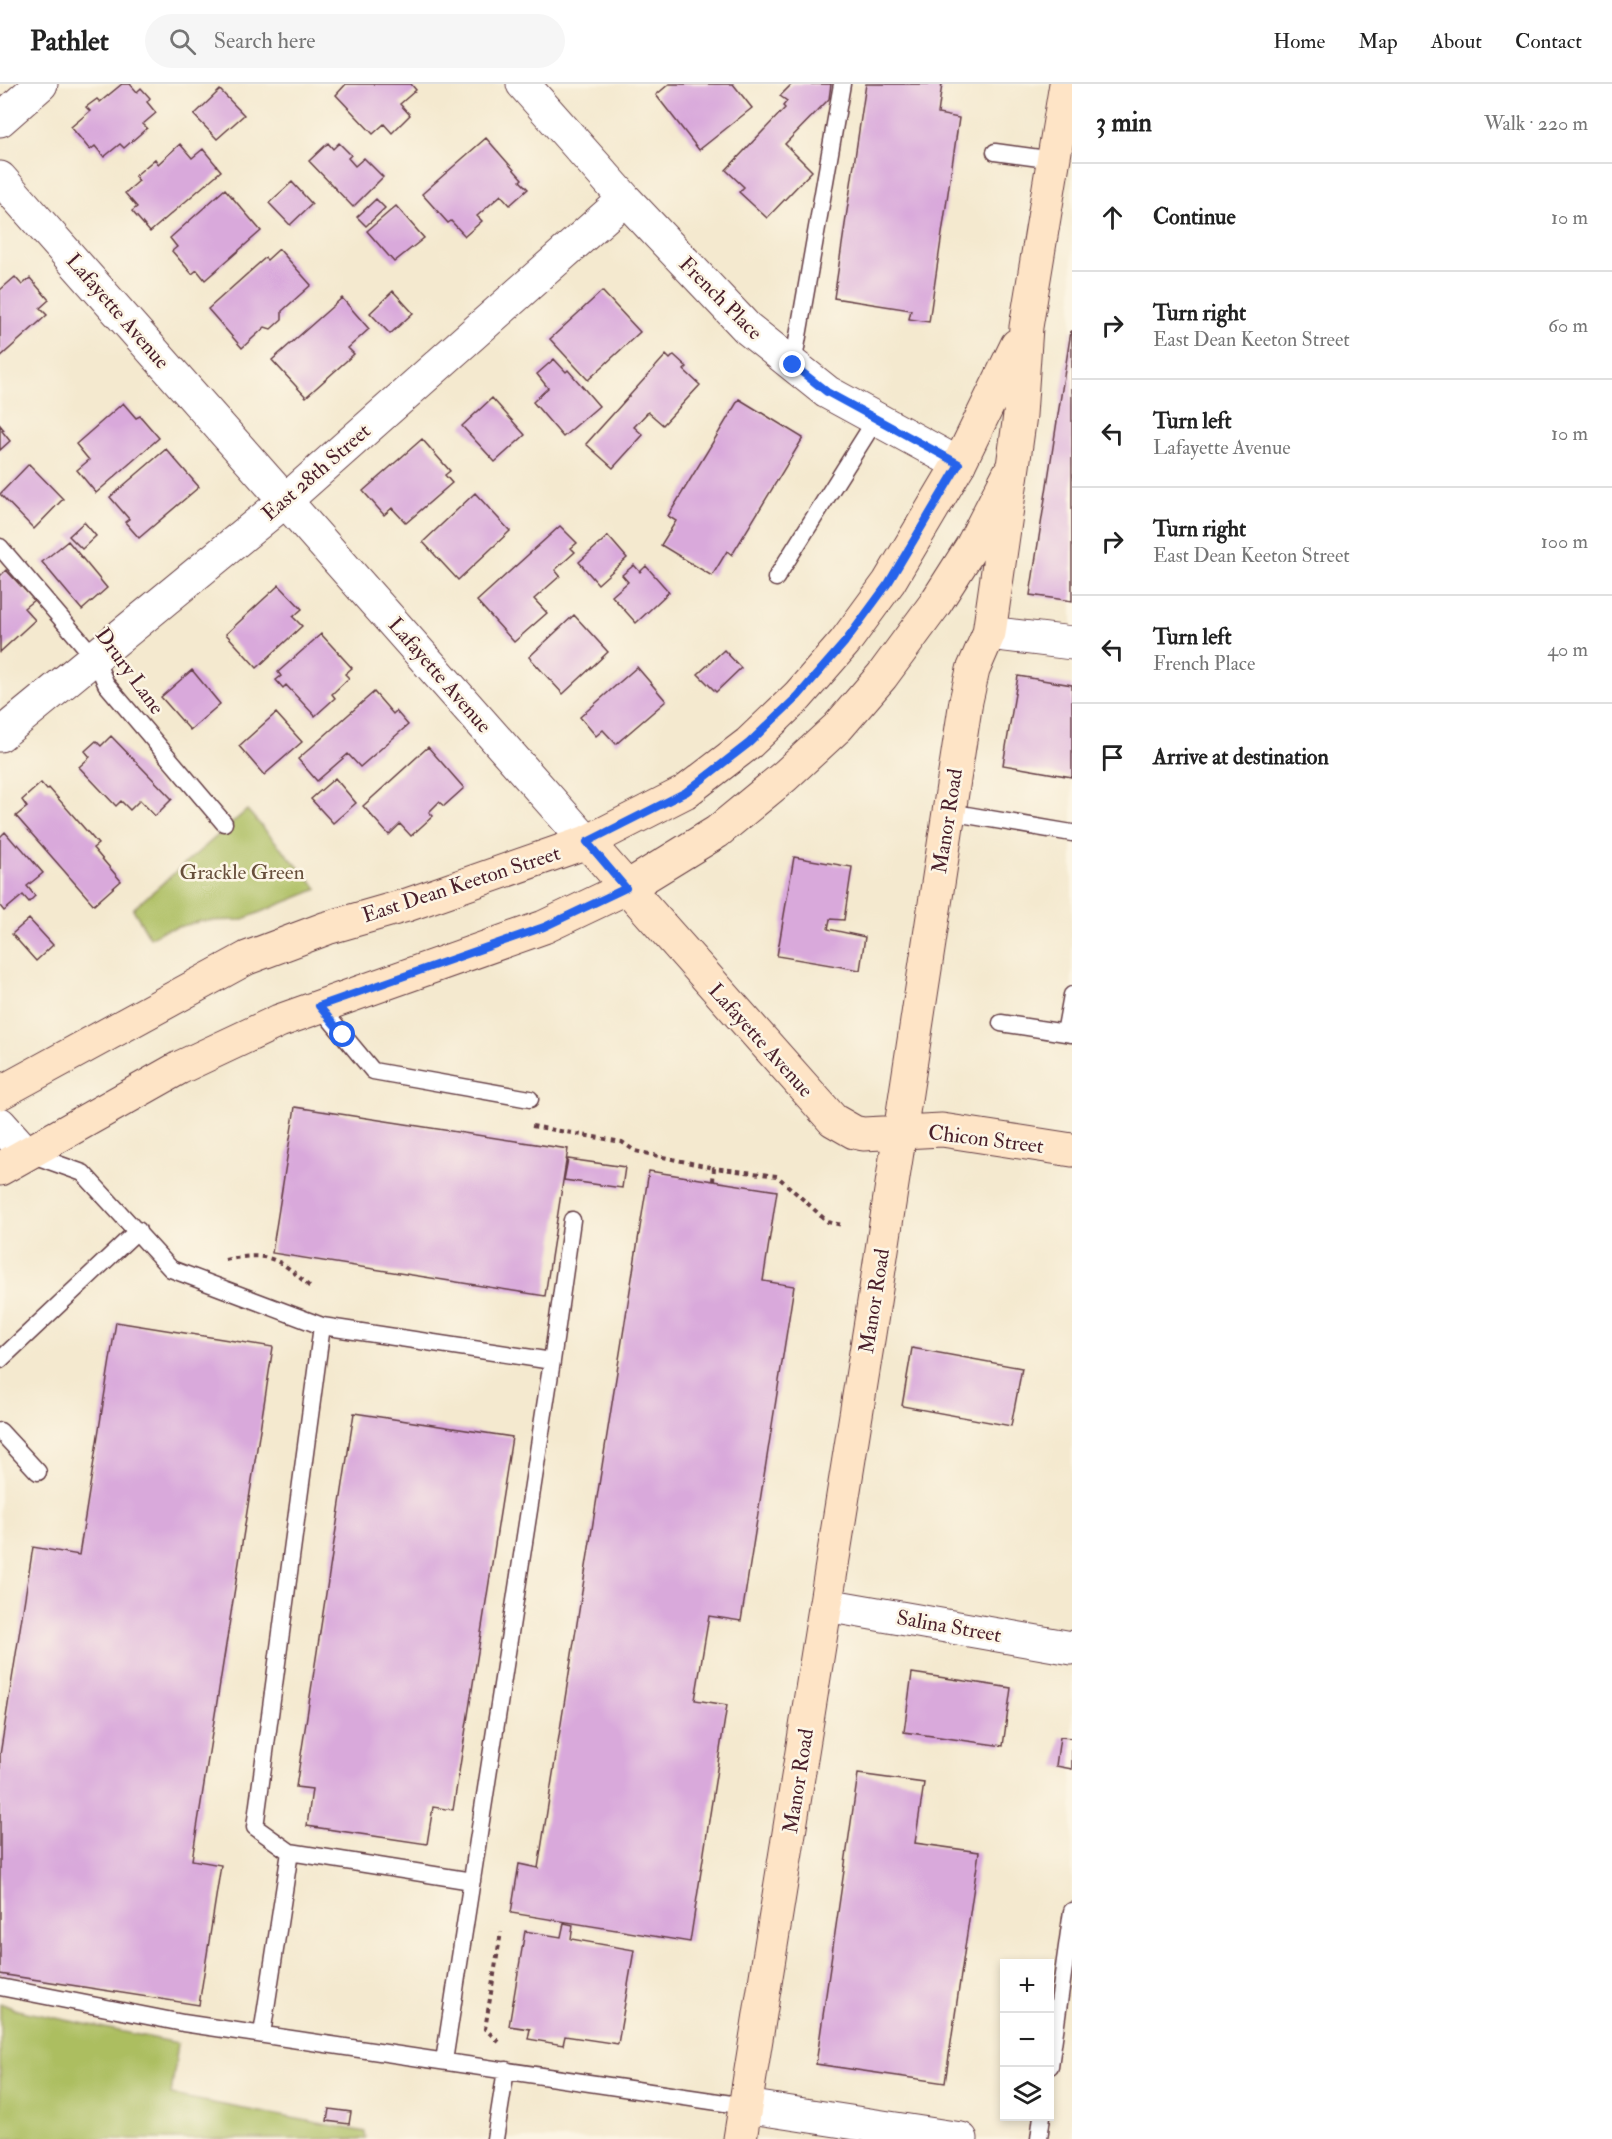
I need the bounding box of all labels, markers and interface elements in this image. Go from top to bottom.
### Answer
search box [145,14,565,68]
text: Pathlet [30,24,109,59]
icon: search [166,25,199,58]
text: Search here [214,27,316,55]
text: Home [1273,28,1325,55]
text: Map [1358,28,1398,55]
text: About [1431,28,1482,55]
text: Contact [1515,28,1582,55]
text: 3 min [1096,107,1152,139]
text: Walk · 220 m [1484,111,1588,136]
icon: ahead [1096,201,1129,234]
text: Continue [1153,203,1236,231]
text: 10 m [1551,205,1588,230]
street label: Lafayette Avenue [60,248,175,375]
street label: French Place [673,251,768,346]
text: Turn right [1153,299,1246,327]
icon: right [1096,309,1129,342]
text: 60 m [1548,313,1588,338]
text: East Dean Keeton Street [1153,327,1350,352]
route end [779,351,805,377]
text: Turn left [1153,407,1232,435]
icon: left [1096,417,1129,450]
street label: East 28th Street [256,418,376,527]
text: 10 m [1551,421,1588,446]
text: Lafayette Avenue [1153,435,1291,460]
text: Turn right [1153,515,1246,543]
icon: right [1096,525,1129,558]
text: 100 m [1541,529,1588,554]
text: East Dean Keeton Street [1153,543,1350,568]
street label: Lafayette Avenue [382,612,497,739]
street label: Drury Lane [89,623,170,720]
text: Turn left [1153,623,1232,651]
icon: left [1096,633,1129,666]
text: 40 m [1547,637,1588,662]
text: French Place [1153,651,1255,676]
icon: arrive [1096,741,1129,774]
text: Arrive at destination [1153,743,1329,771]
street label: Manor Road [926,766,969,875]
street label: East Dean Keeton Street [359,840,564,929]
park label: Grackle Green [180,859,305,886]
street label: Lafayette Avenue [702,978,819,1103]
route start [329,1021,355,1047]
street label: Chicon Street [927,1119,1045,1160]
street label: Manor Road [853,1246,896,1355]
street label: Salina Street [894,1604,1004,1649]
street label: Manor Road [777,1726,820,1835]
map controls [1000,1959,1054,2121]
button: + [1000,1959,1054,2013]
button: − [1000,2013,1054,2067]
button: layers [1000,2067,1054,2121]

